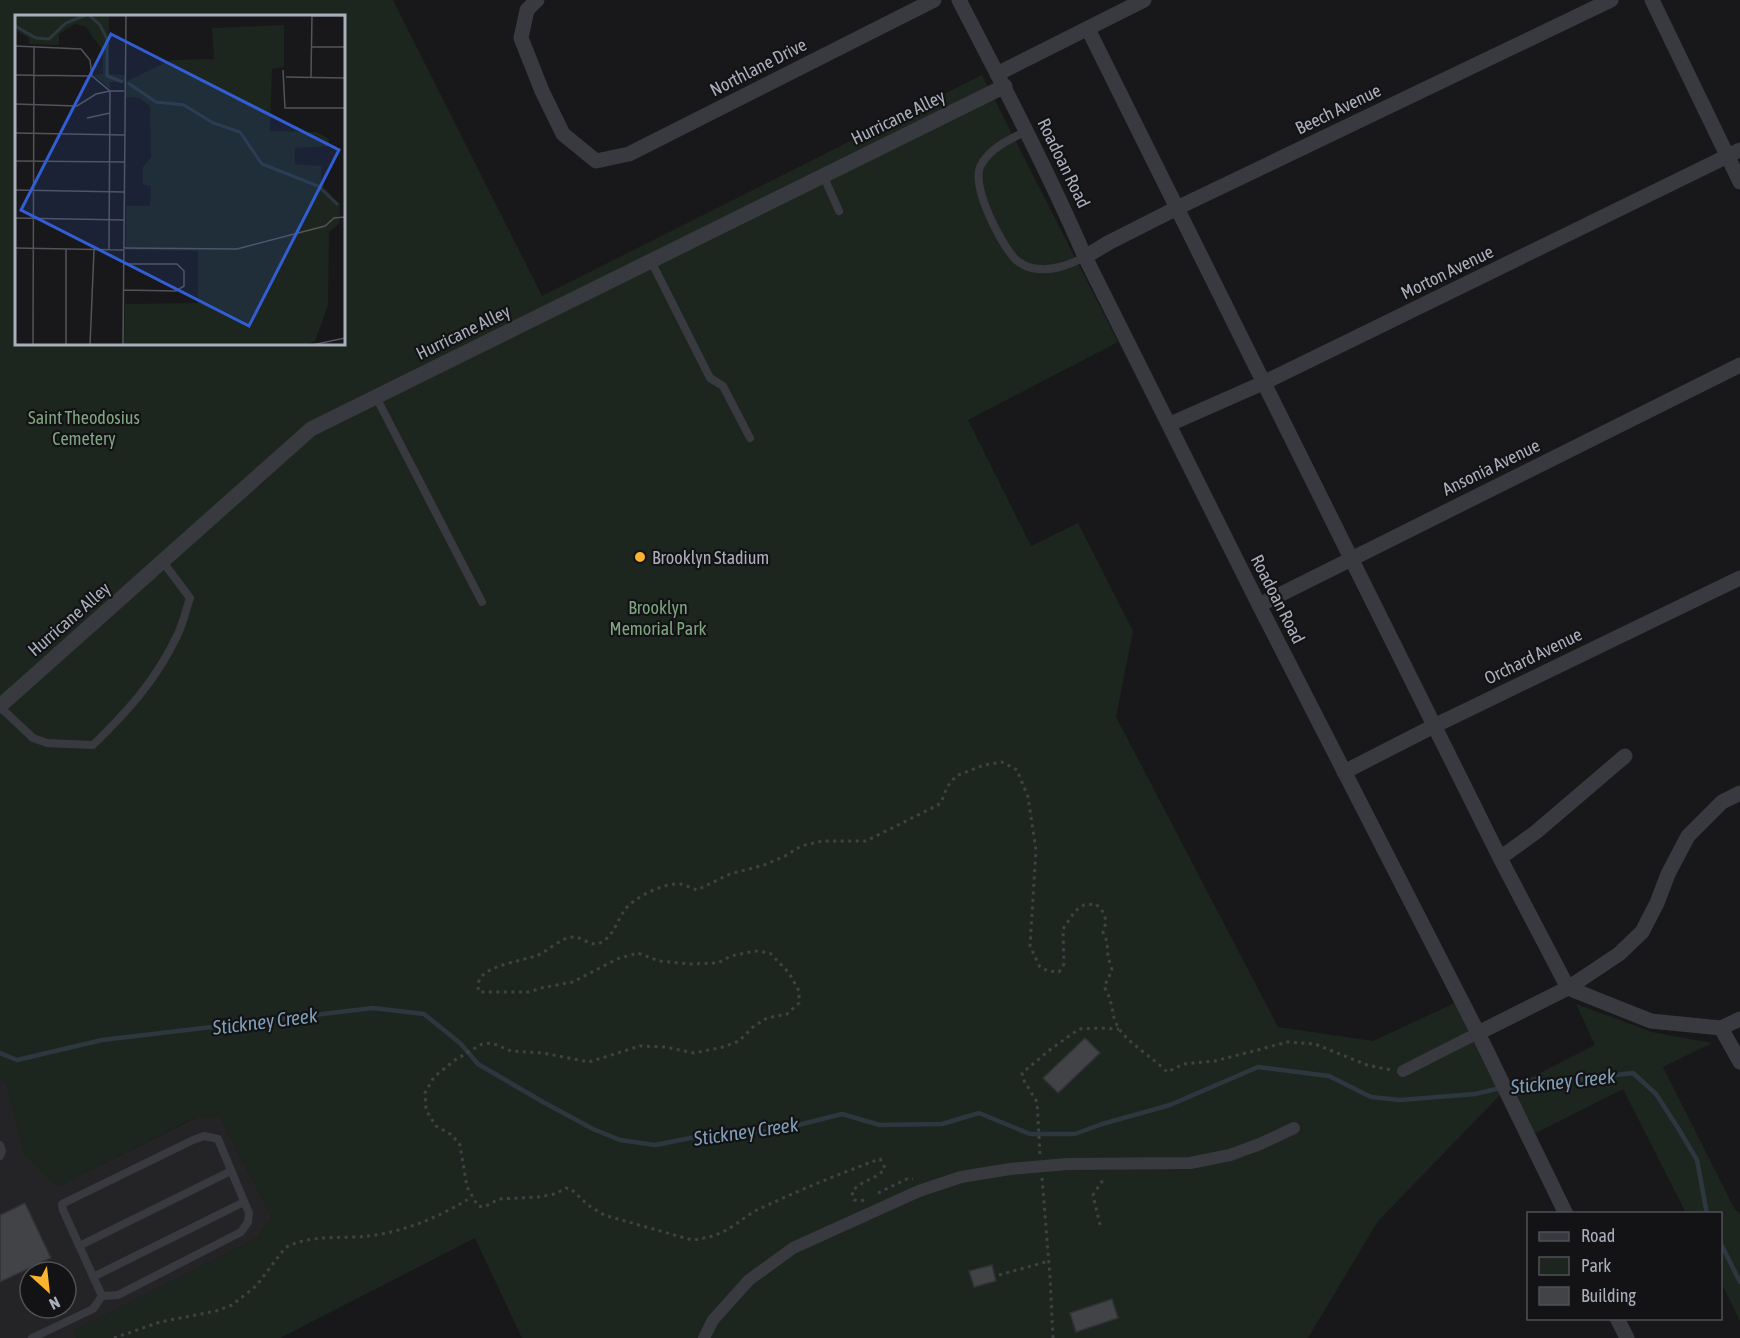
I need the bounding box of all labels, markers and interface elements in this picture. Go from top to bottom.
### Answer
inset map [15,15,345,345]
street label: Northlane Drive [706,34,810,100]
street label: Beech Avenue [1292,79,1384,139]
street label: Hurricane Alley [848,85,948,149]
street label: Roadoan Road [1033,115,1095,211]
street label: Morton Avenue [1397,241,1497,303]
street label: Hurricane Alley [413,300,513,364]
park label: Saint Theodosius Cemetery [28,407,140,449]
street label: Ansonia Avenue [1439,434,1543,500]
place label: Brooklyn Stadium [652,547,769,568]
marker: Brooklyn Stadium [633,550,647,564]
street label: Roadoan Road [1247,551,1309,647]
street label: Hurricane Alley [24,578,114,660]
park label: Brooklyn Memorial Park [610,597,706,639]
street label: Orchard Avenue [1481,623,1585,689]
water label: Stickney Creek [210,1003,319,1039]
water label: Stickney Creek [1508,1064,1617,1098]
water label: Stickney Creek [691,1112,800,1150]
legend [1527,1212,1722,1320]
text: Road [1581,1225,1615,1246]
text: Park [1581,1255,1611,1276]
north arrow [18,1260,78,1320]
text: Building [1581,1285,1636,1306]
text: N [47,1293,63,1314]

